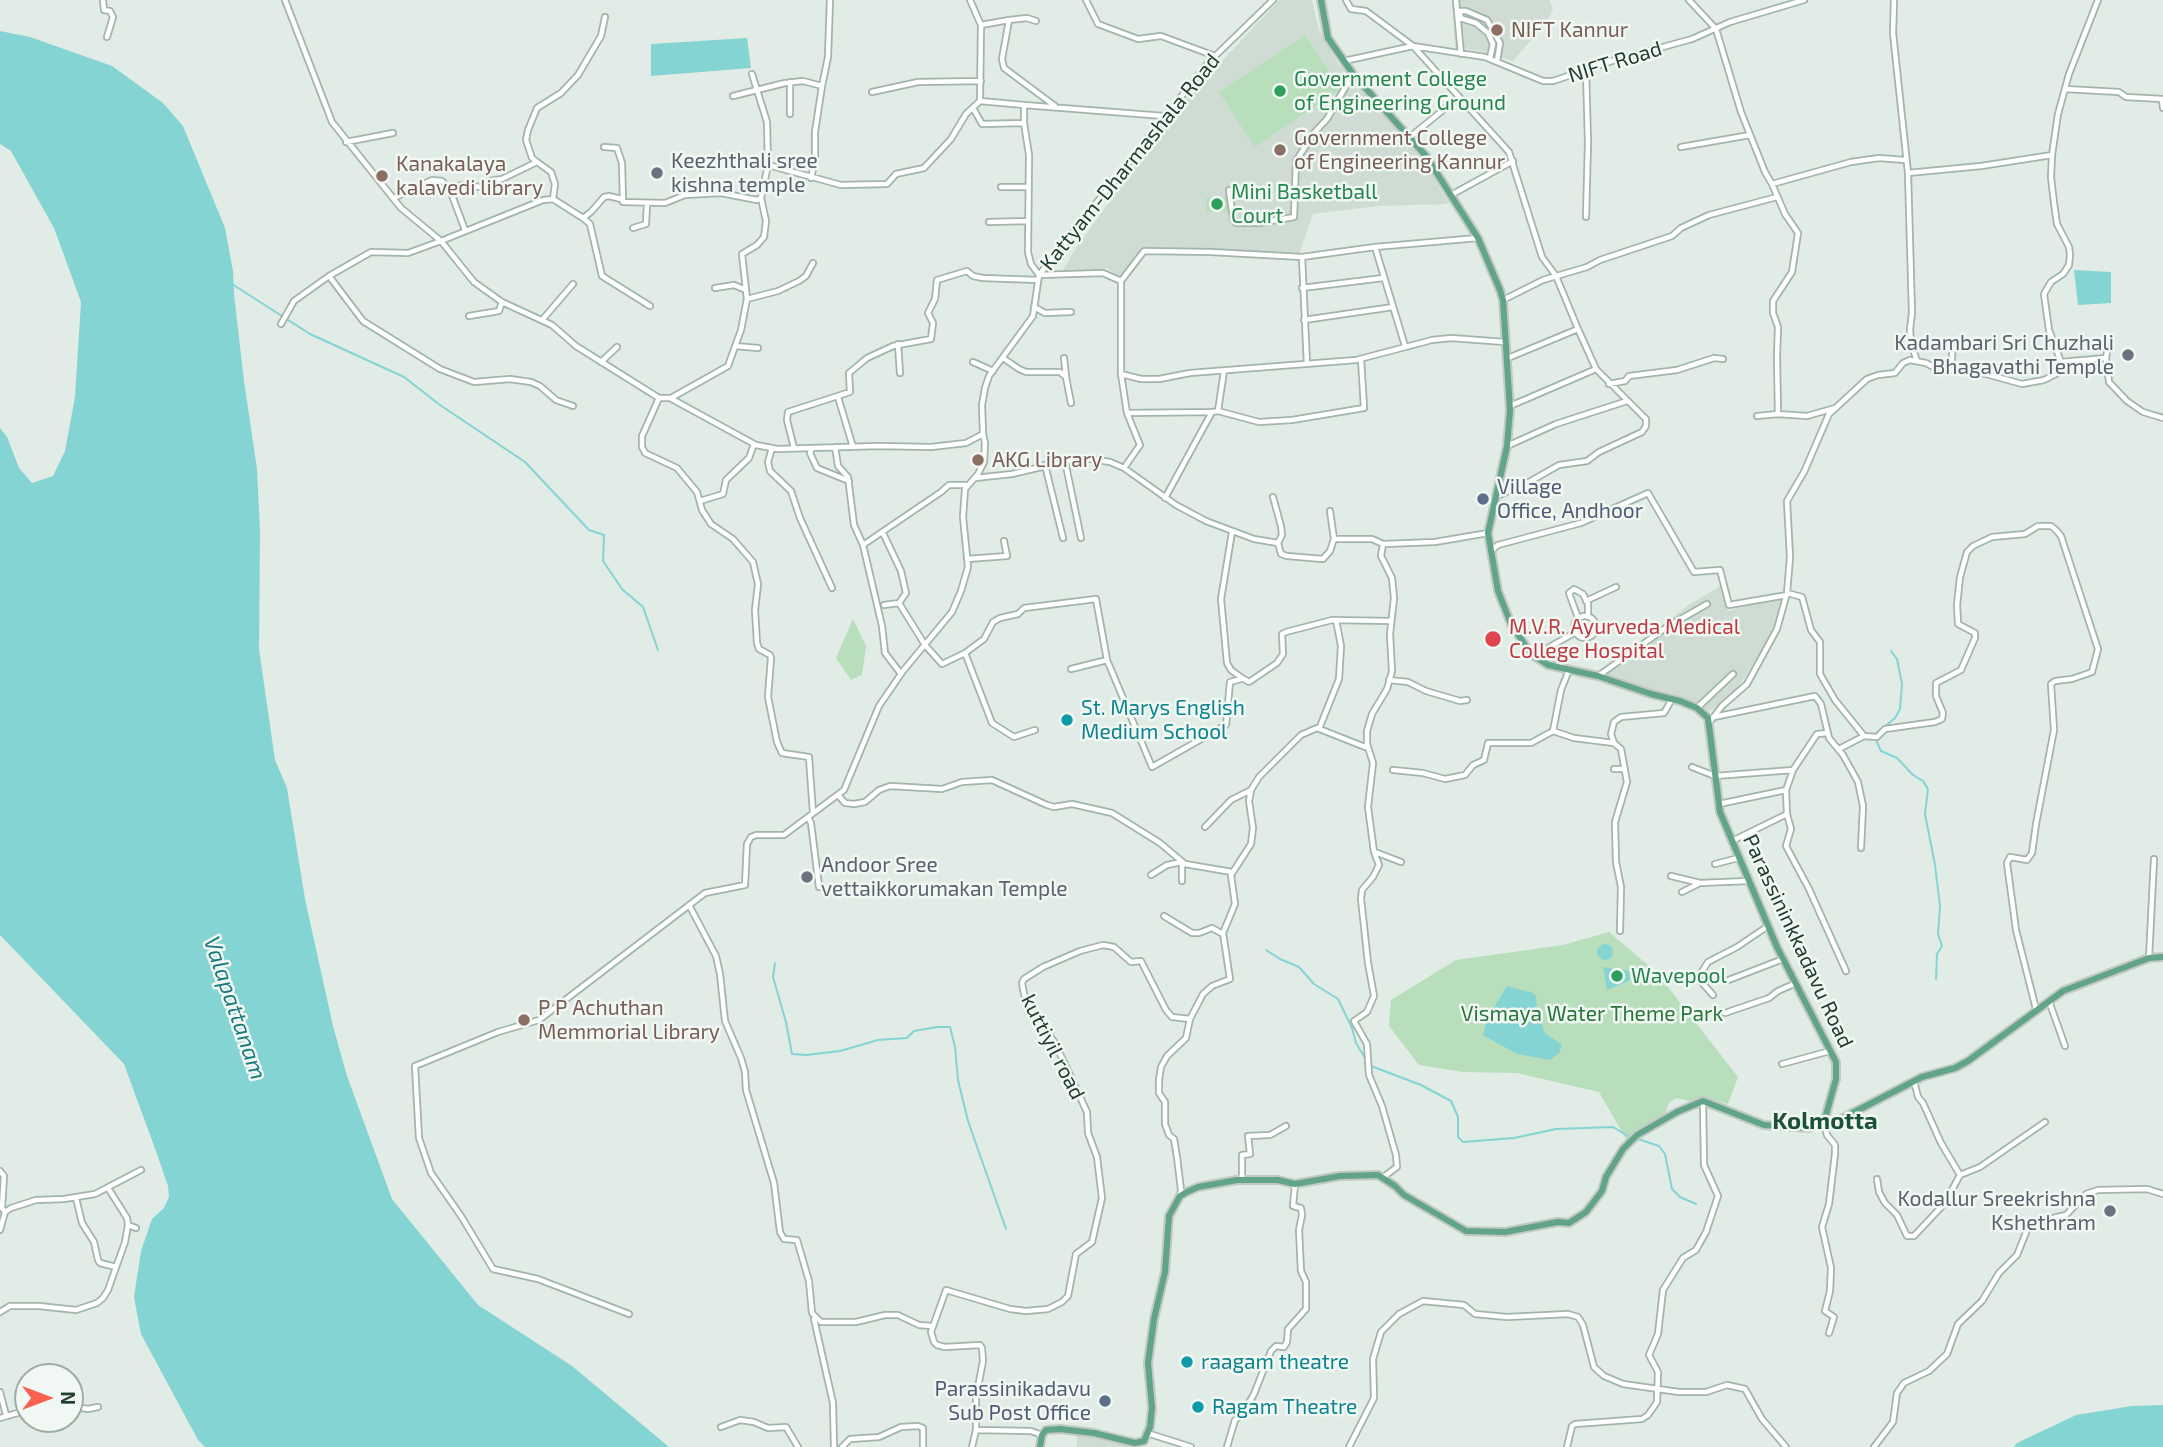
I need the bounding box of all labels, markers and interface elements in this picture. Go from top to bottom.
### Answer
place label: NIFT Kannur [1511,17,1628,43]
marker: NIFT Kannur [1489,22,1505,38]
street label: NIFT Road [1565,36,1665,88]
street label: Kattyam-Dharmashala Road [1035,49,1225,275]
place label: Government College of Engineering Ground [1294,66,1506,116]
marker: Government College of Engineering Ground [1272,83,1288,99]
place label: Government College of Engineering Kannur [1294,125,1505,175]
marker: Government College of Engineering Kannur [1272,142,1288,158]
place label: Keezhthali sree kishna temple [671,148,818,198]
place label: Kanakalaya kalavedi library [396,151,543,201]
marker: Keezhthali sree kishna temple [649,165,665,181]
marker: Kanakalaya kalavedi library [374,168,390,184]
place label: Mini Basketball Court [1231,179,1378,229]
marker: Mini Basketball Court [1209,196,1225,212]
place label: Kadambari Sri Chuzhali Bhagavathi Temple [1894,330,2114,380]
marker: Kadambari Sri Chuzhali Bhagavathi Temple [2120,347,2136,363]
place label: AKG Library [992,447,1102,473]
marker: AKG Library [970,452,986,468]
place label: Village Office, Andhoor [1497,474,1643,524]
marker: Village Office, Andhoor [1475,491,1491,507]
place label: M.V.R. Ayurveda Medical College Hospital [1509,614,1740,664]
marker: M.V.R. Ayurveda Medical College Hospital [1483,629,1503,649]
place label: St. Marys English Medium School [1081,695,1245,745]
marker: St. Marys English Medium School [1059,712,1075,728]
street label: Parassininkkadavu Road [1737,830,1859,1052]
place label: Andoor Sree vettaikkorumakan Temple [821,852,1068,902]
marker: Andoor Sree vettaikkorumakan Temple [799,869,815,885]
water label: Valapattanam [198,933,272,1083]
place label: Wavepool [1631,963,1727,989]
marker: Wavepool [1609,968,1625,984]
street label: kuttiyil road [1016,990,1090,1104]
place label: P P Achuthan Memmorial Library [538,995,720,1045]
park label: Vismaya Water Theme Park [1461,1001,1723,1027]
marker: P P Achuthan Memmorial Library [516,1012,532,1028]
district label: Kolmotta [1772,1107,1878,1135]
place label: Kodallur Sreekrishna Kshethram [1897,1186,2096,1236]
marker: Kodallur Sreekrishna Kshethram [2102,1203,2118,1219]
place label: raagam theatre [1201,1349,1349,1375]
marker: raagam theatre [1179,1354,1195,1370]
north arrow [14,1363,84,1433]
place label: Parassinikadavu Sub Post Office [934,1376,1091,1426]
text: N [57,1391,80,1405]
marker: Parassinikadavu Sub Post Office [1097,1393,1113,1409]
place label: Ragam Theatre [1212,1394,1357,1420]
marker: Ragam Theatre [1190,1399,1206,1415]

